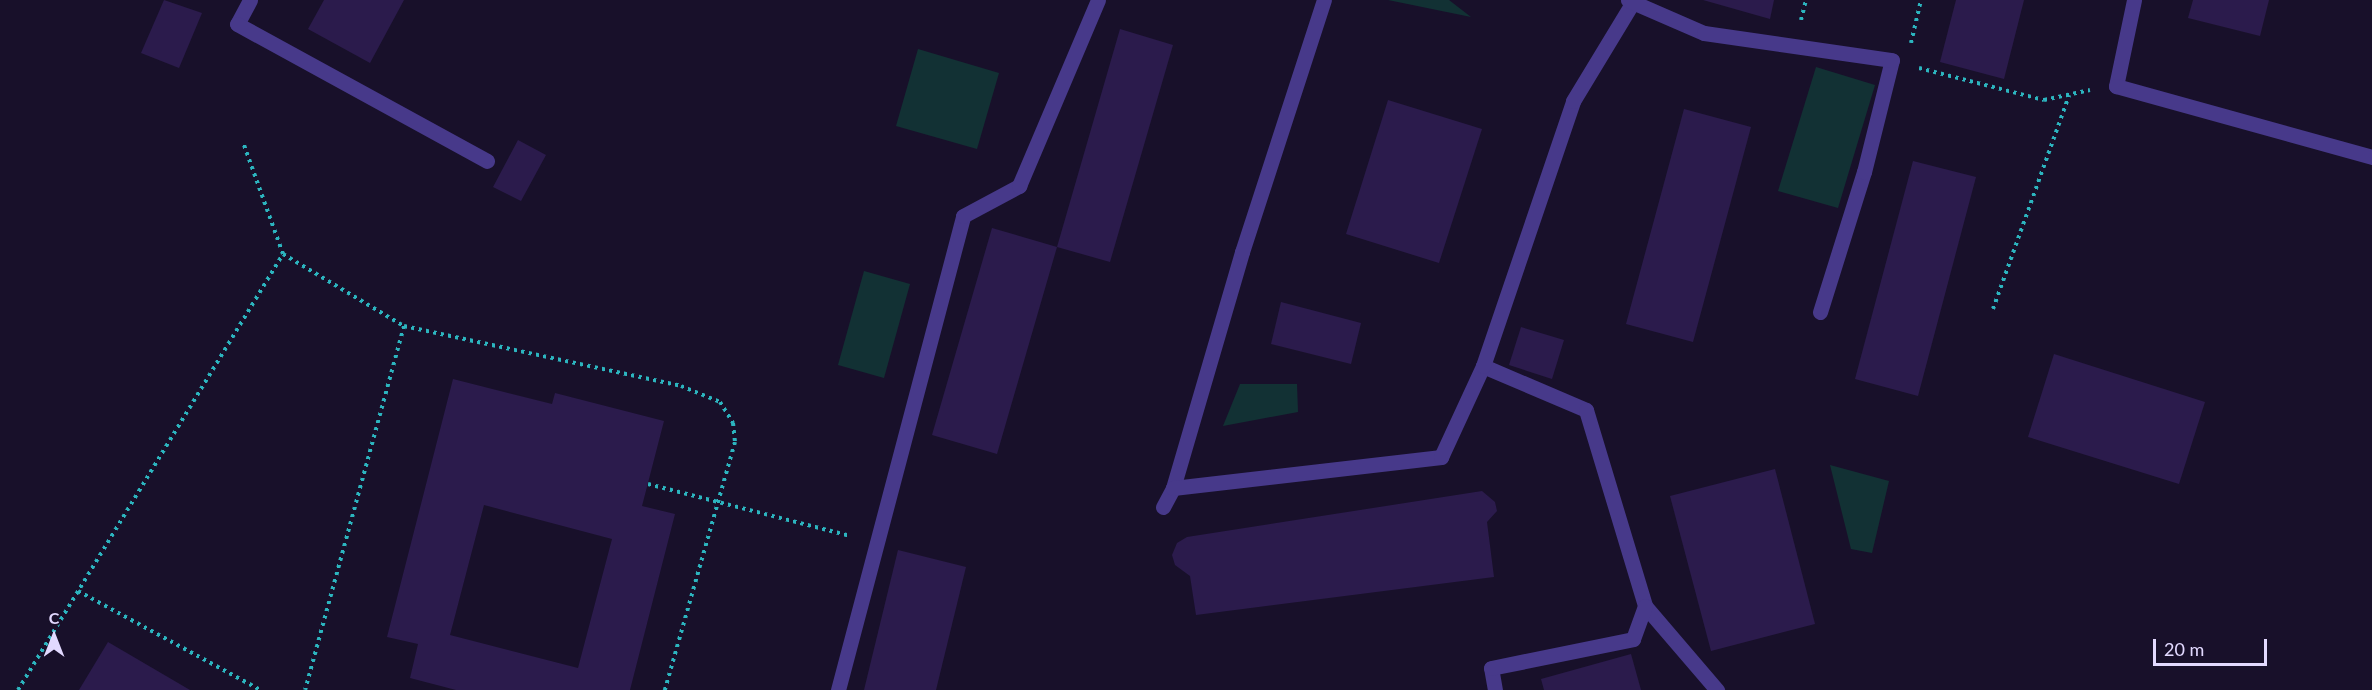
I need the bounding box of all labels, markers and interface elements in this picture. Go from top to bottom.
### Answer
north arrow [24,606,84,666]
text: С [49,608,59,627]
scale bar [2156,627,2270,665]
text: 20 m [2164,638,2204,660]

